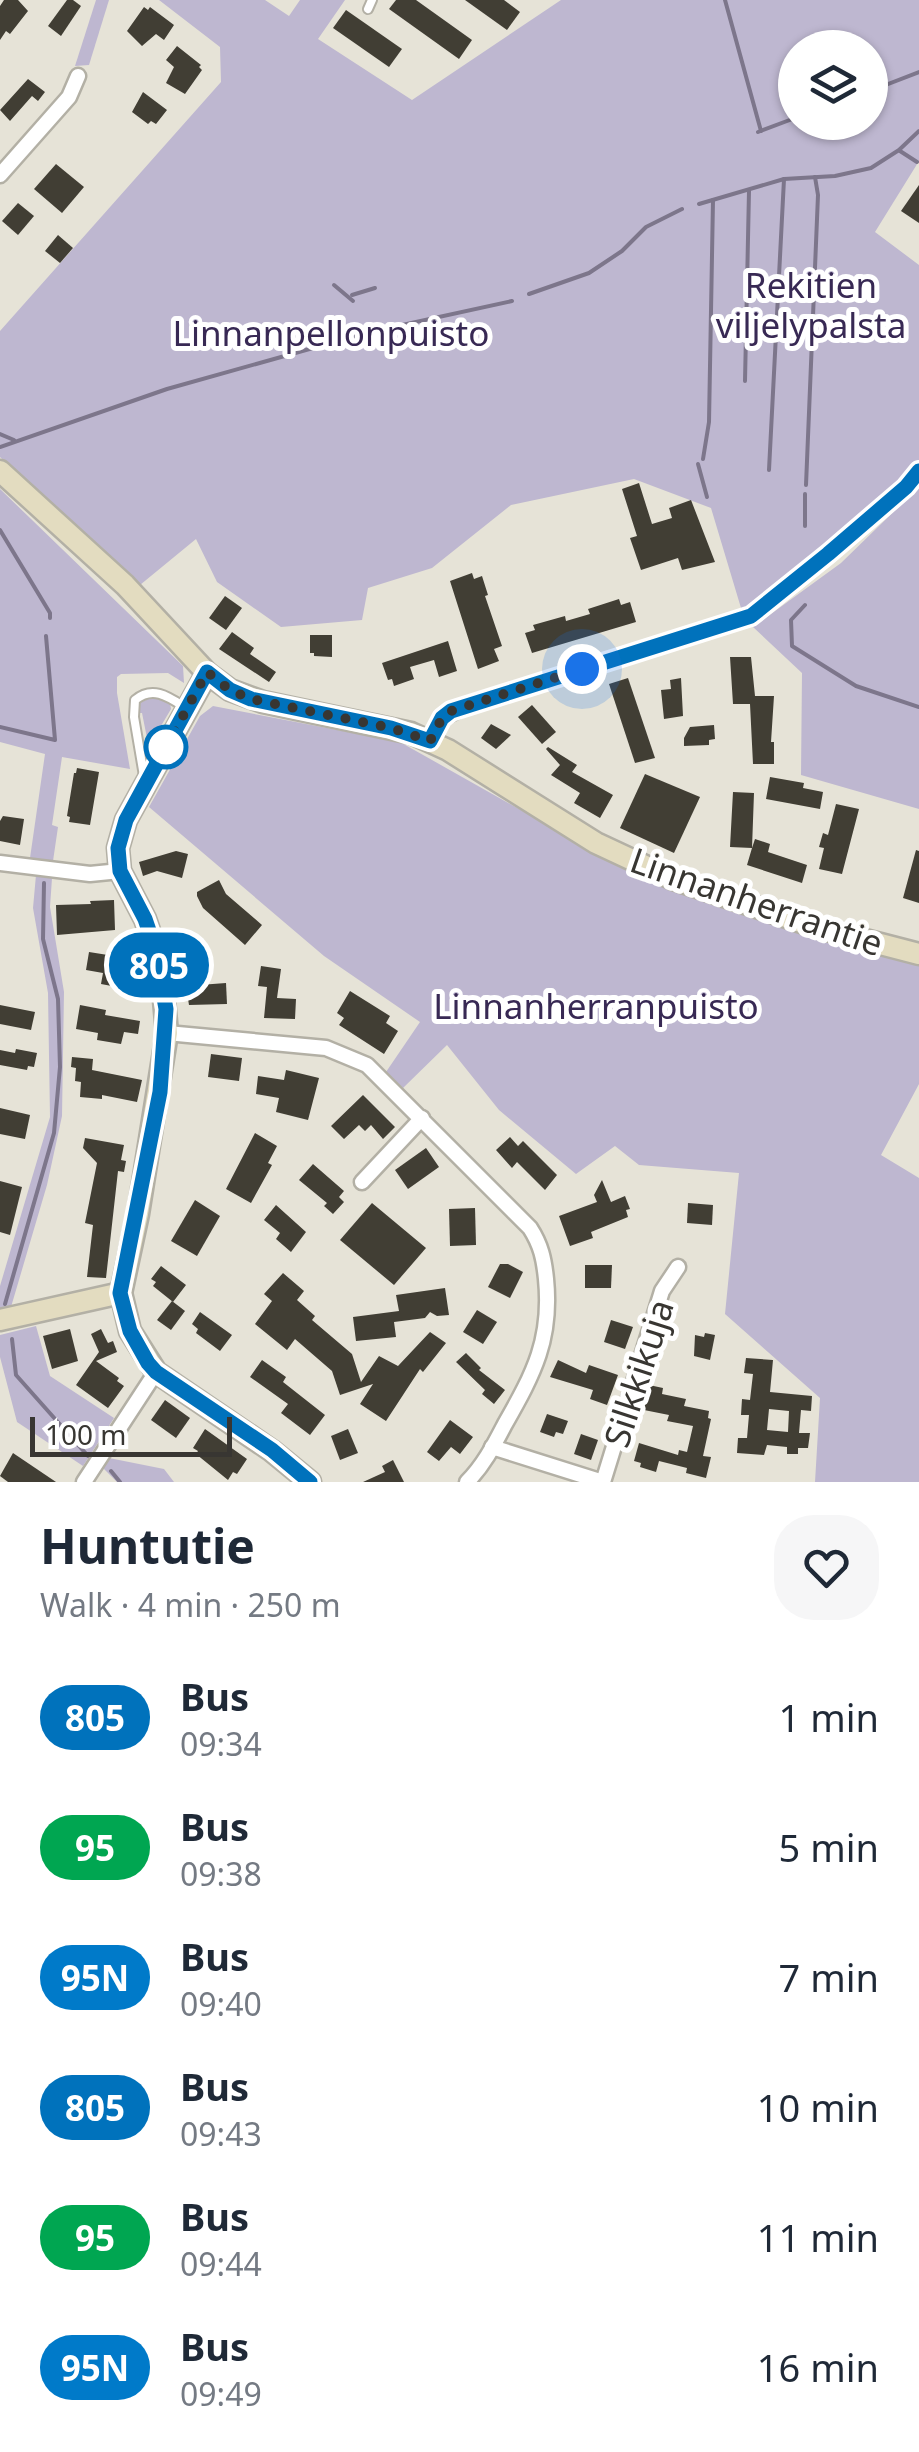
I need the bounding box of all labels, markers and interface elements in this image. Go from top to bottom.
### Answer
map controls [778,30,888,140]
button: layers [778,30,888,140]
park label: Rekitien viljelypalsta [716,261,906,348]
park label: Linnanpellonpuisto [173,309,489,356]
your location [557,644,607,694]
unlabelled marker [145,726,187,768]
street label: Linnanherrantie [624,836,890,966]
line badge: 805 [102,932,216,998]
text: 805 [129,942,189,989]
park label: Linnanherranpuisto [433,982,759,1029]
street label: Silkkikuja [592,1293,684,1453]
scale bar [30,1412,232,1456]
text: 100 m [45,1415,127,1453]
text: Huntutie [40,1513,255,1578]
button: heart [774,1515,879,1620]
text: Walk · 4 min · 250 m [40,1583,341,1626]
text: Bus [180,1670,249,1722]
text: 1 min [779,1691,879,1743]
text: 805 [65,1694,125,1741]
text: 09:34 [180,1722,262,1765]
text: Bus [180,1800,249,1852]
text: 5 min [779,1821,879,1873]
text: 95 [75,1824,115,1871]
text: 09:38 [180,1852,262,1895]
text: Bus [180,1930,249,1982]
text: 7 min [779,1951,879,2003]
text: 95N [61,1954,129,2001]
text: 09:40 [180,1982,262,2025]
text: Bus [180,2060,249,2112]
text: 10 min [757,2081,879,2133]
text: 805 [65,2084,125,2131]
text: 09:43 [180,2112,262,2155]
text: Bus [180,2190,249,2242]
text: 11 min [757,2211,879,2263]
text: 95 [75,2214,115,2261]
text: 09:44 [180,2242,262,2285]
text: Bus [180,2320,249,2372]
text: 16 min [757,2341,879,2393]
text: 95N [61,2344,129,2391]
text: 09:49 [180,2372,262,2415]

